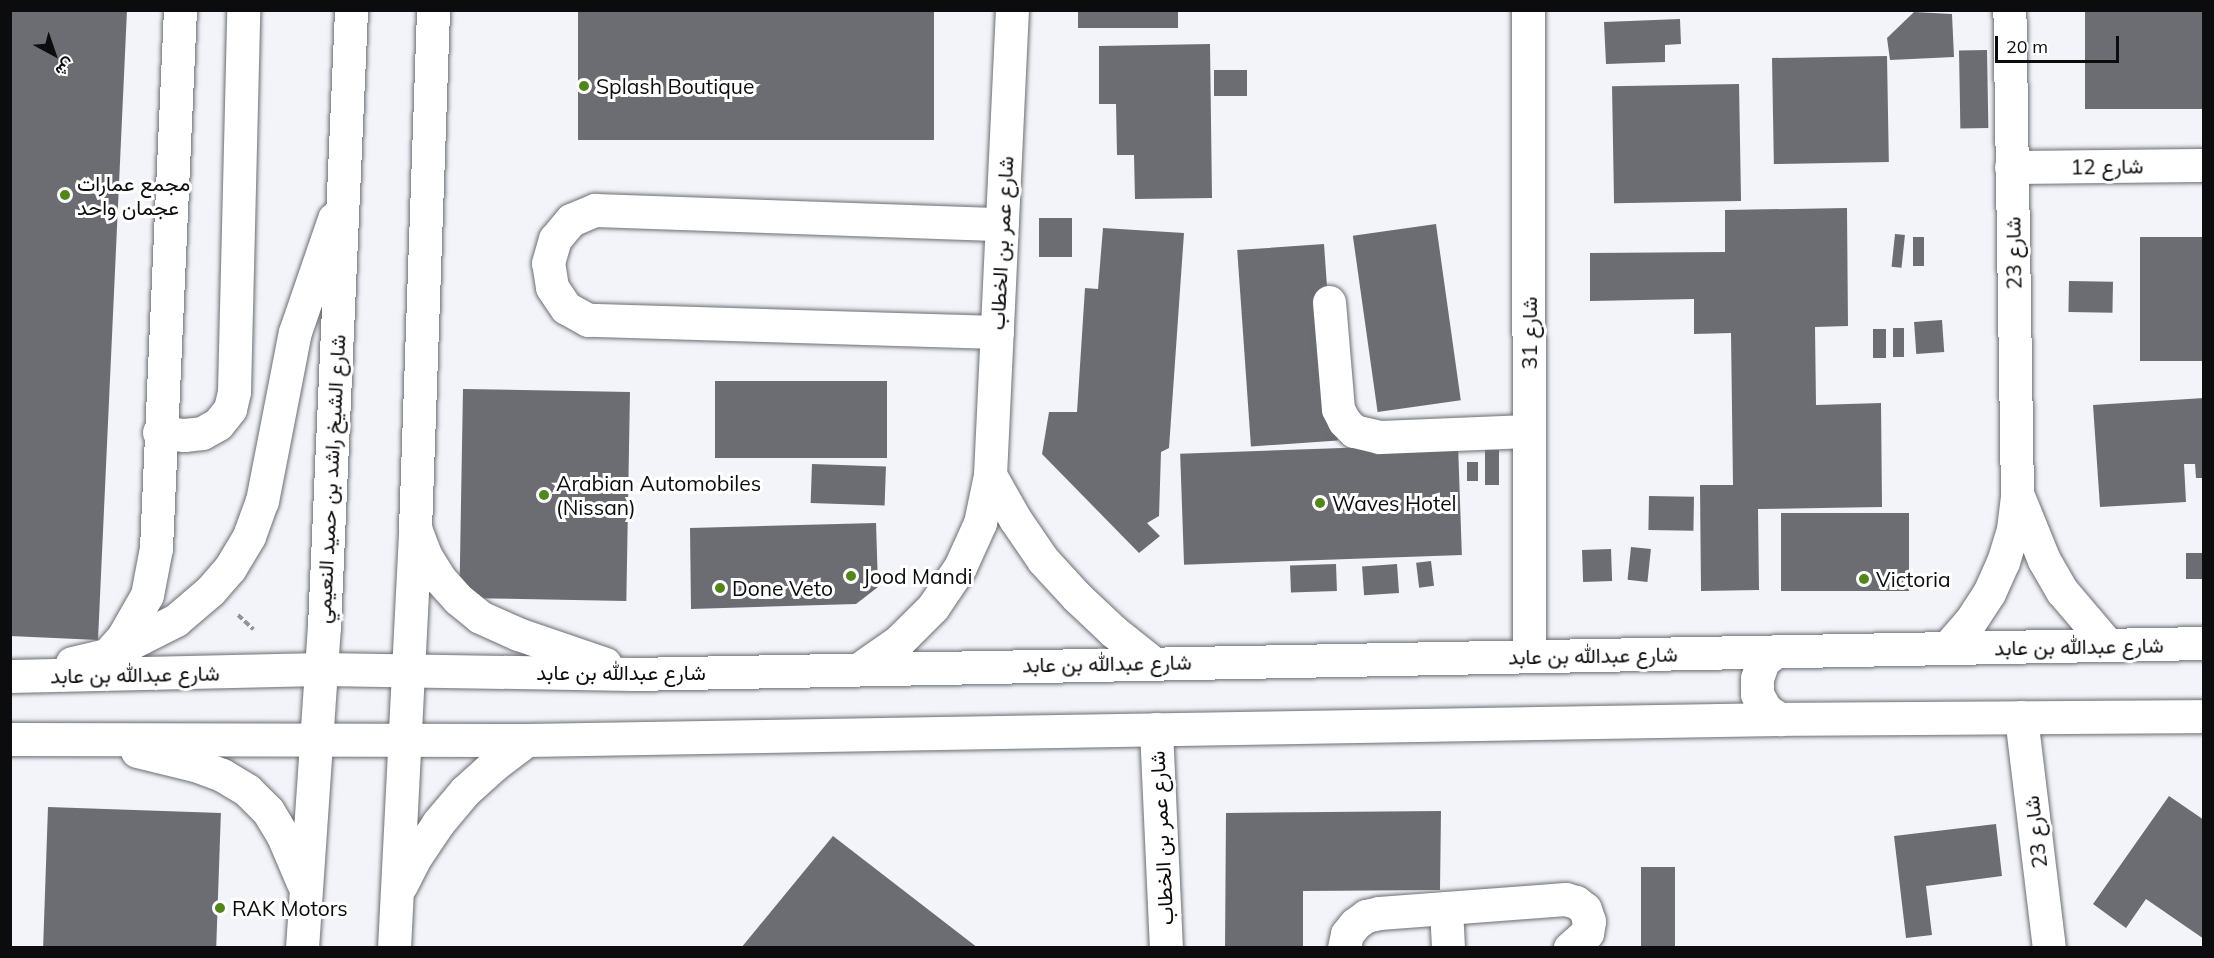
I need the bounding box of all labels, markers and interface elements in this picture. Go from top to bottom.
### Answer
north arrow [24,24,84,84]
scale bar [1998,24,2122,62]
text: 20 m [2006,35,2048,58]
text: ش [52,54,79,82]
place label: Splash Boutique [596,73,754,99]
marker: Splash Boutique [577,79,591,93]
street label: شارع 12 [2070,153,2144,179]
street label: شارع عمر بن الخطاب [984,155,1018,331]
place label: مجمع عمارات عجمان واحد [77,170,190,220]
marker: مجمع عمارات عجمان واحد [58,188,72,202]
street label: شارع 23 [2000,216,2026,290]
street label: شارع 31 [1516,297,1542,369]
street label: شارع الشيخ راشد بن حميد النعيمي [310,334,350,624]
place label: Arabian Automobiles (Nissan) [556,470,761,520]
marker: Arabian Automobiles (Nissan) [537,488,551,502]
place label: Waves Hotel [1332,490,1457,516]
marker: Waves Hotel [1313,496,1327,510]
place label: Jood Mandi [863,563,972,589]
place label: Victoria [1876,566,1951,592]
marker: Jood Mandi [844,569,858,583]
marker: Victoria [1857,572,1871,586]
place label: Done Veto [732,575,833,601]
marker: Done Veto [713,581,727,595]
street label: شارع عبدالله بن عابد [1994,632,2164,660]
street label: شارع عبدالله بن عابد [1508,641,1678,669]
street label: شارع عبدالله بن عابد [1022,649,1192,677]
street label: شارع عبدالله بن عابد [536,659,706,685]
street label: شارع عبدالله بن عابد [50,660,220,688]
street label: شارع عمر بن الخطاب [1144,750,1178,926]
street label: شارع 23 [2018,794,2052,870]
place label: RAK Motors [232,895,348,921]
marker: RAK Motors [213,901,227,915]

